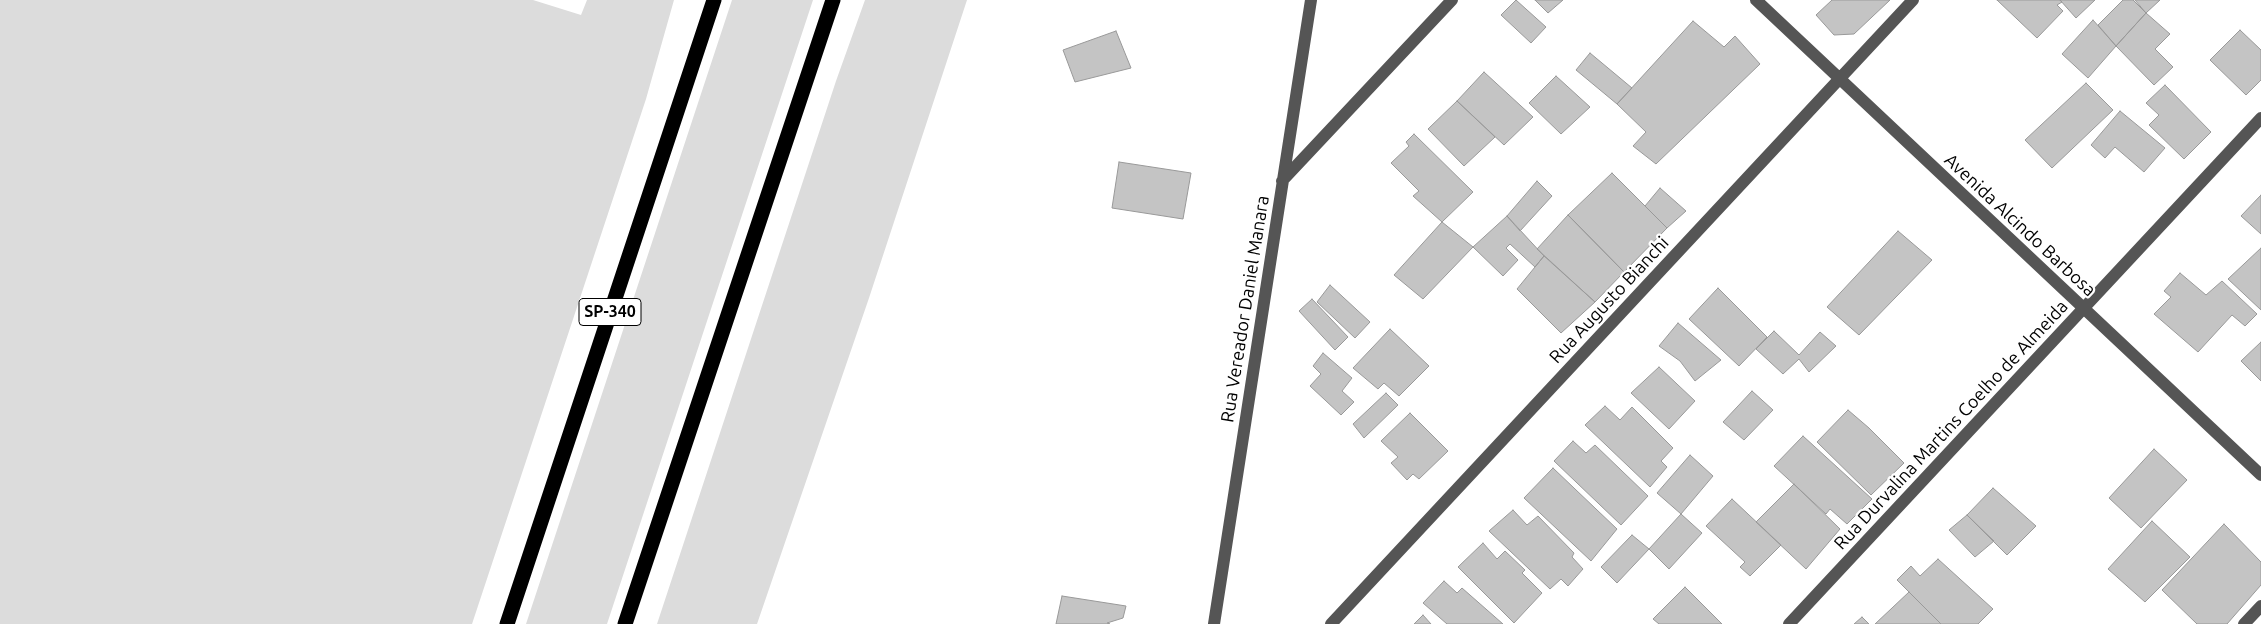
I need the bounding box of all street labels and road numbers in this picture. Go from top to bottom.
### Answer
street label: Avenida Alcindo Barbosa [1940,149,2100,301]
street label: Rua Vereador Daniel Manara [1216,194,1274,424]
street label: Rua Augusto Bianchi [1545,232,1673,368]
street label: Rua Durvalina Martins Coelho de Almeida [1830,296,2072,554]
road number: SP-340 [579,298,641,326]

